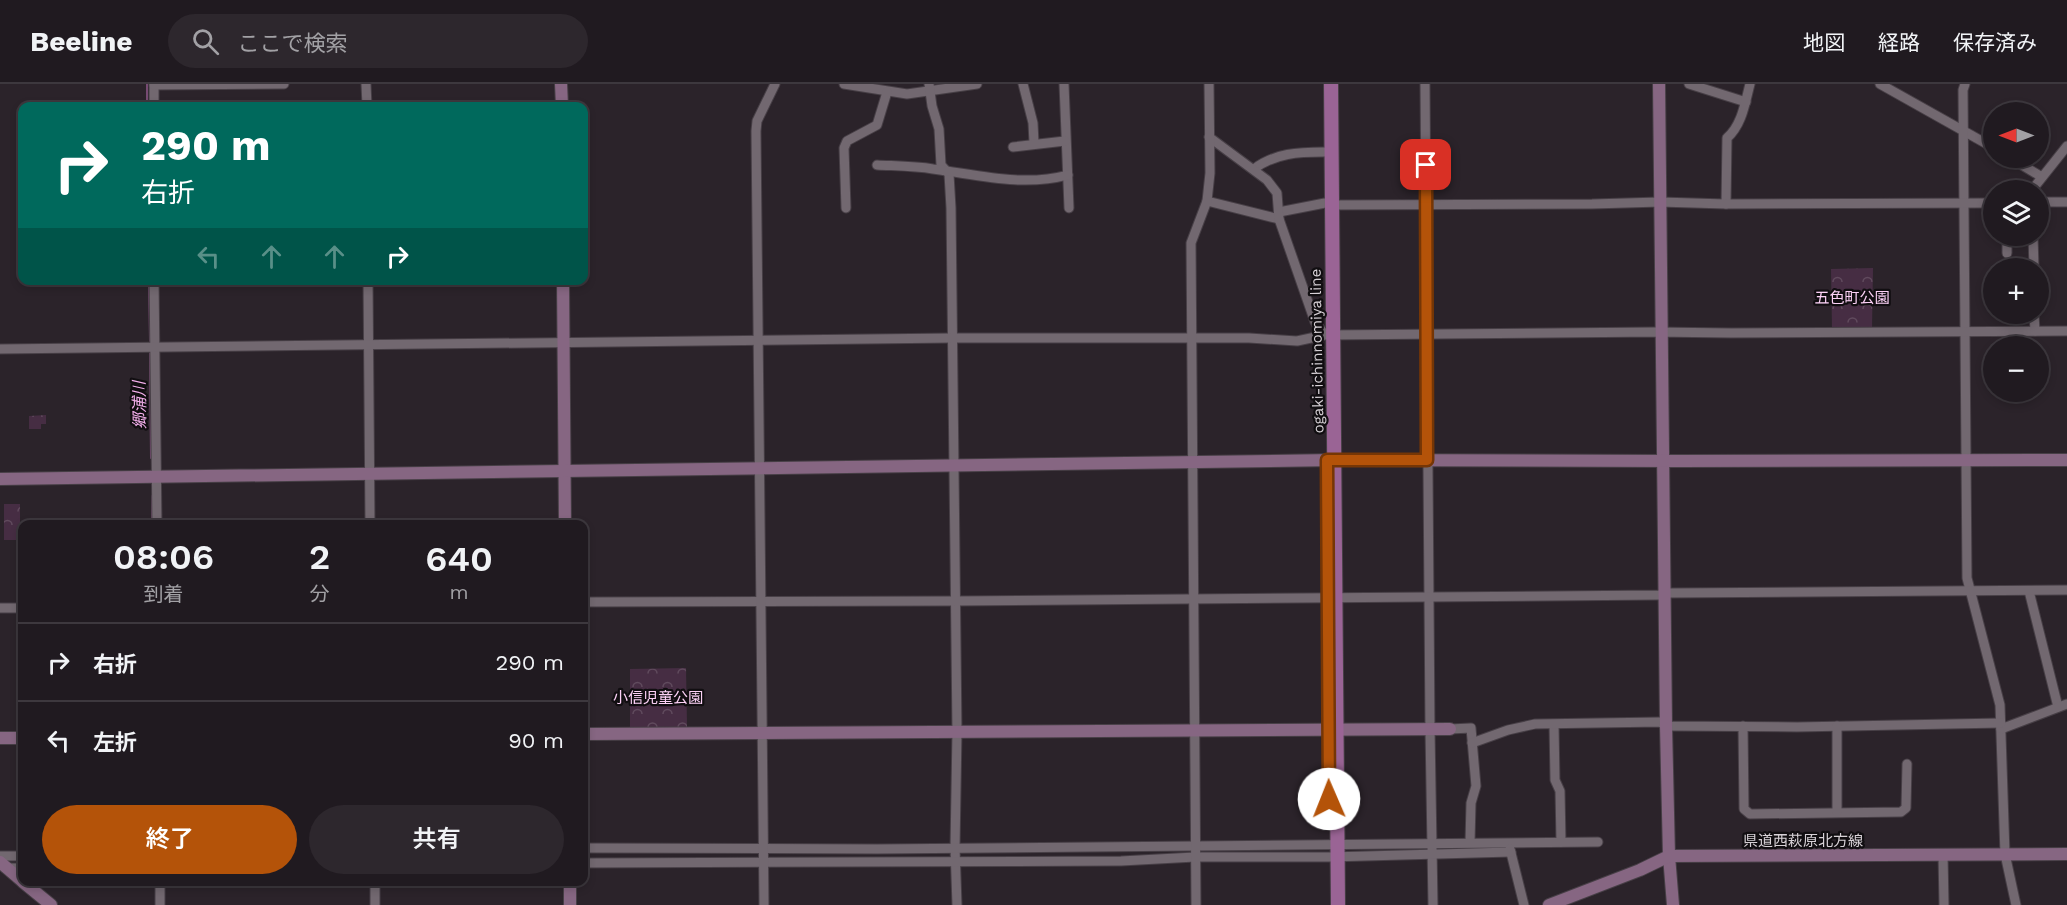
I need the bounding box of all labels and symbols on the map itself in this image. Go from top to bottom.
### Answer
north arrow [1983,102,2049,168]
pin [1400,139,1451,190]
street label: ogaki-ichinnomiya line [1307,269,1327,433]
park label: 五色町公園 [1814,289,1890,307]
water label: 郷浦川 [130,379,149,429]
park label: 小信児童公園 [613,689,703,707]
position arrow [1297,767,1361,831]
street label: 県道西萩原北方線 [1743,832,1863,850]

